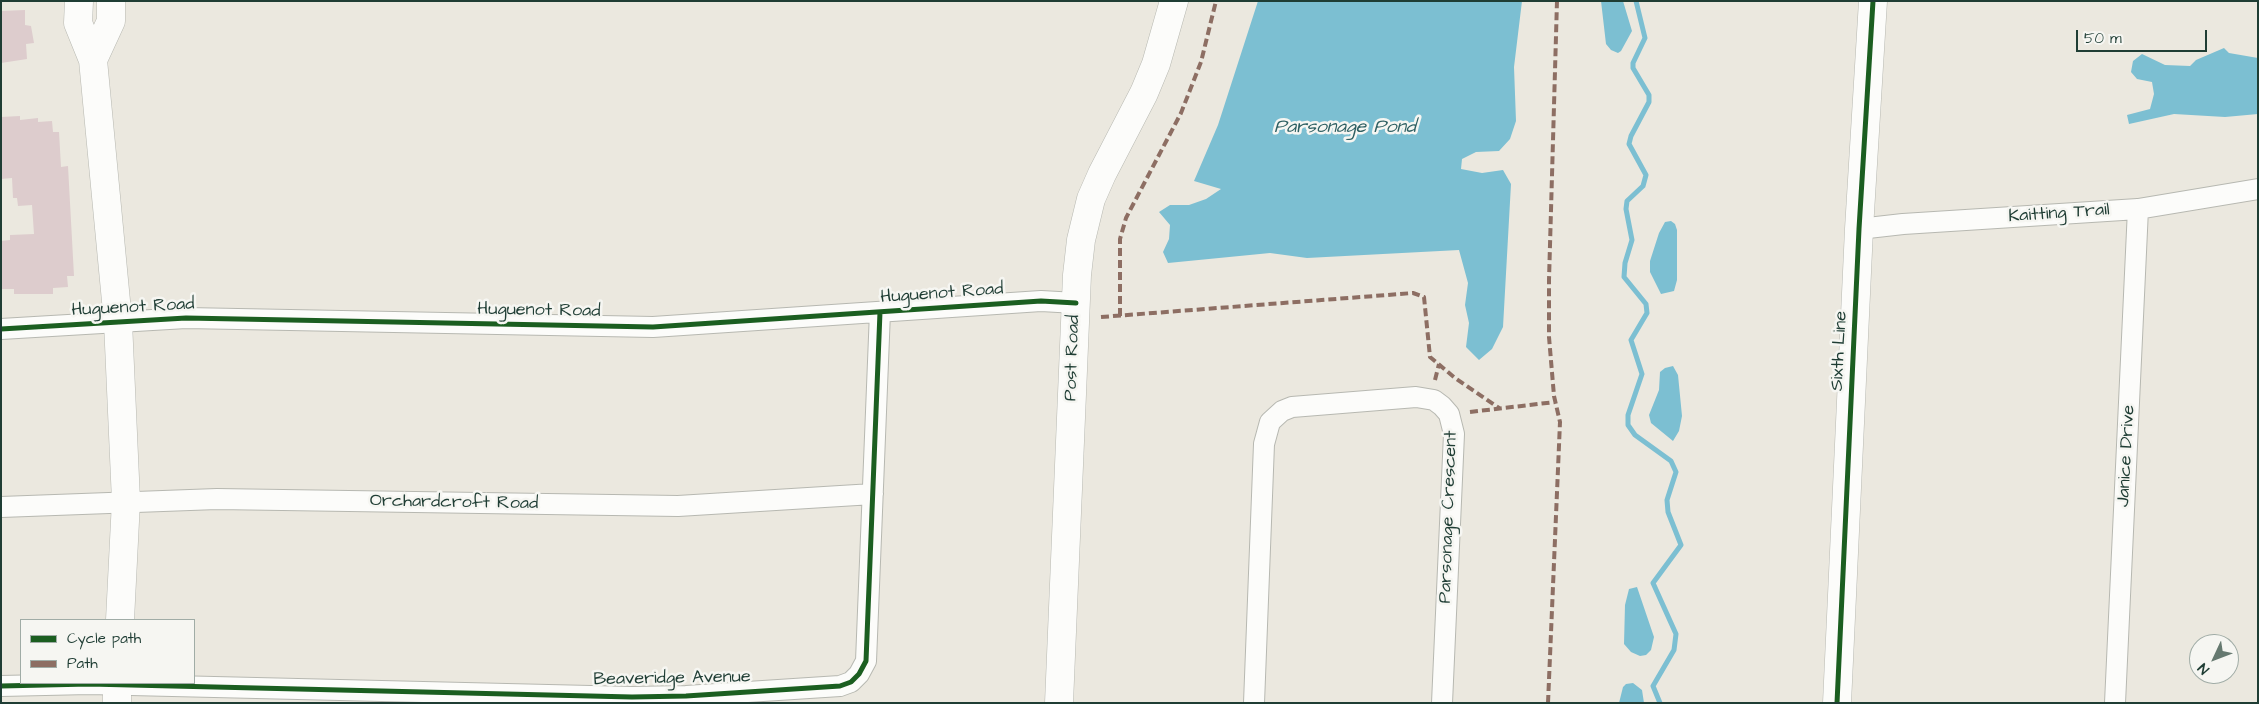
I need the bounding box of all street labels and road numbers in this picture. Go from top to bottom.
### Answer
street label: Kaitting Trail [2008,200,2110,228]
street label: Huguenot Road [880,279,1004,309]
street label: Huguenot Road [71,294,195,322]
street label: Huguenot Road [477,299,601,323]
street label: Sixth Line [1827,310,1853,392]
street label: Post Road [1061,314,1085,402]
street label: Janice Drive [2114,404,2140,508]
street label: Parsonage Crescent [1435,430,1463,604]
street label: Orchardcroft Road [370,491,538,515]
street label: Beaveridge Avenue [593,667,751,691]

